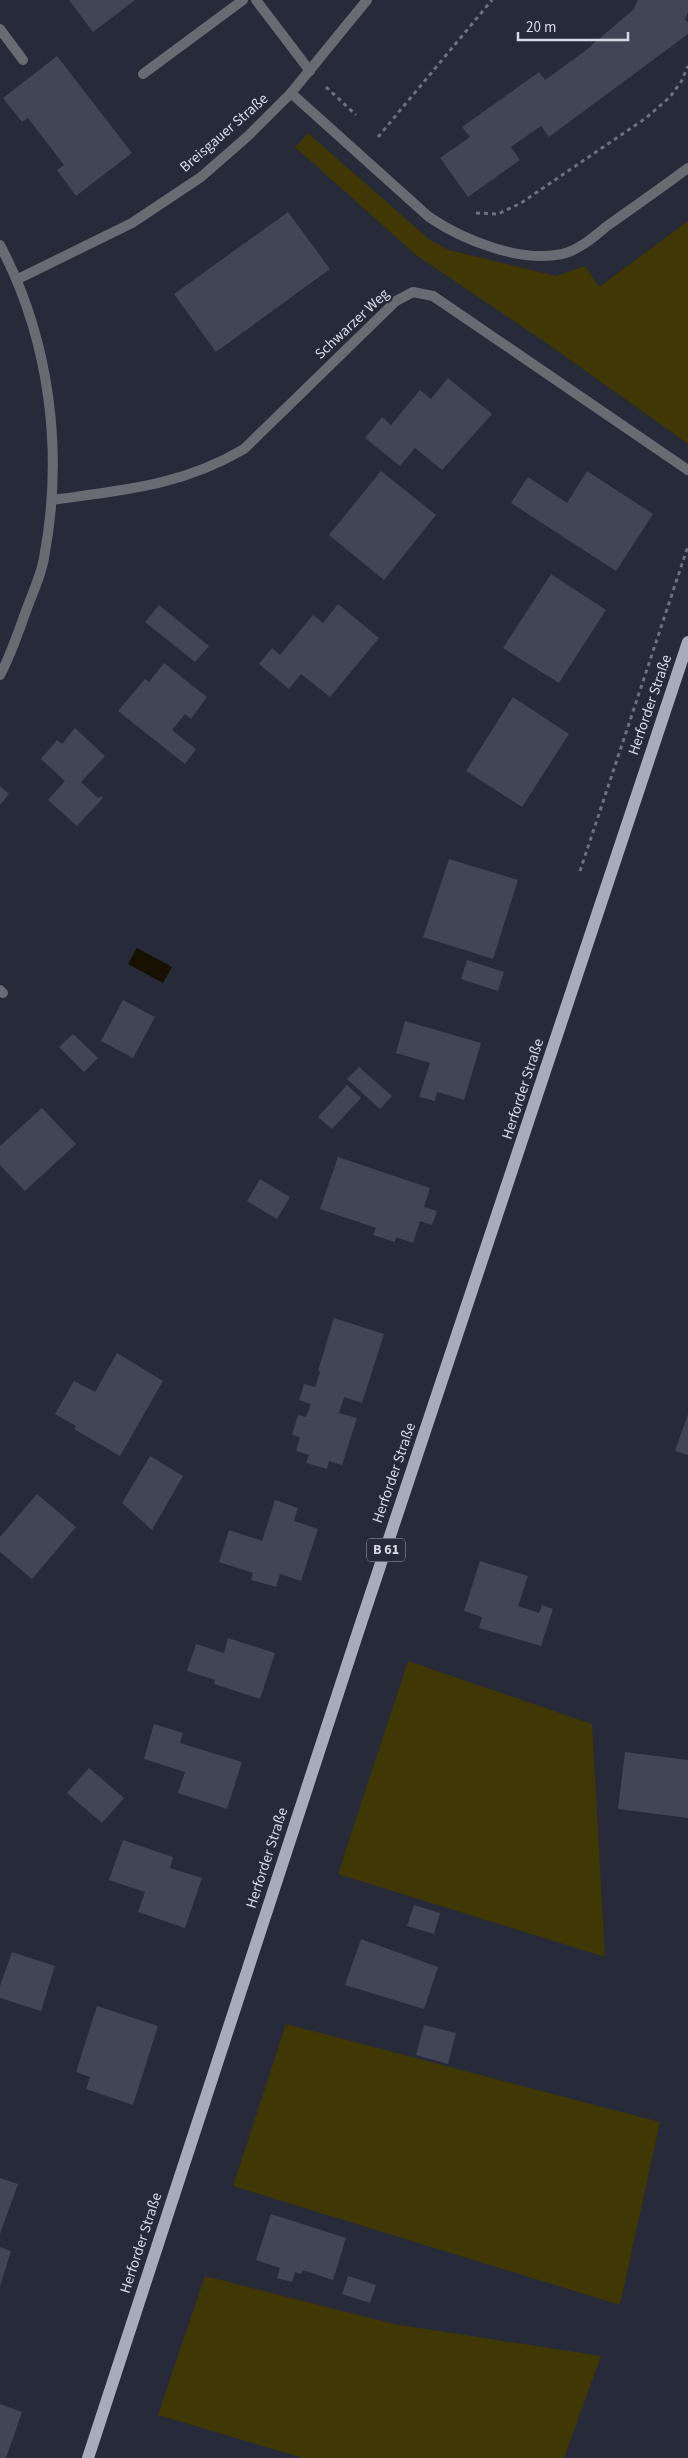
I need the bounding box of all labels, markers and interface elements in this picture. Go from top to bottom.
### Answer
scale bar [518,10,628,42]
text: 20 m [526,17,556,38]
street label: Breisgauer Straße [175,89,273,177]
street label: Schwarzer Weg [310,284,394,364]
street label: Herforder Straße [623,652,677,758]
street label: Herforder Straße [497,1036,549,1142]
street label: Herforder Straße [367,1420,421,1526]
road number: B 61 [367,1538,405,1562]
street label: Herforder Straße [241,1805,293,1911]
street label: Herforder Straße [115,2190,167,2296]

